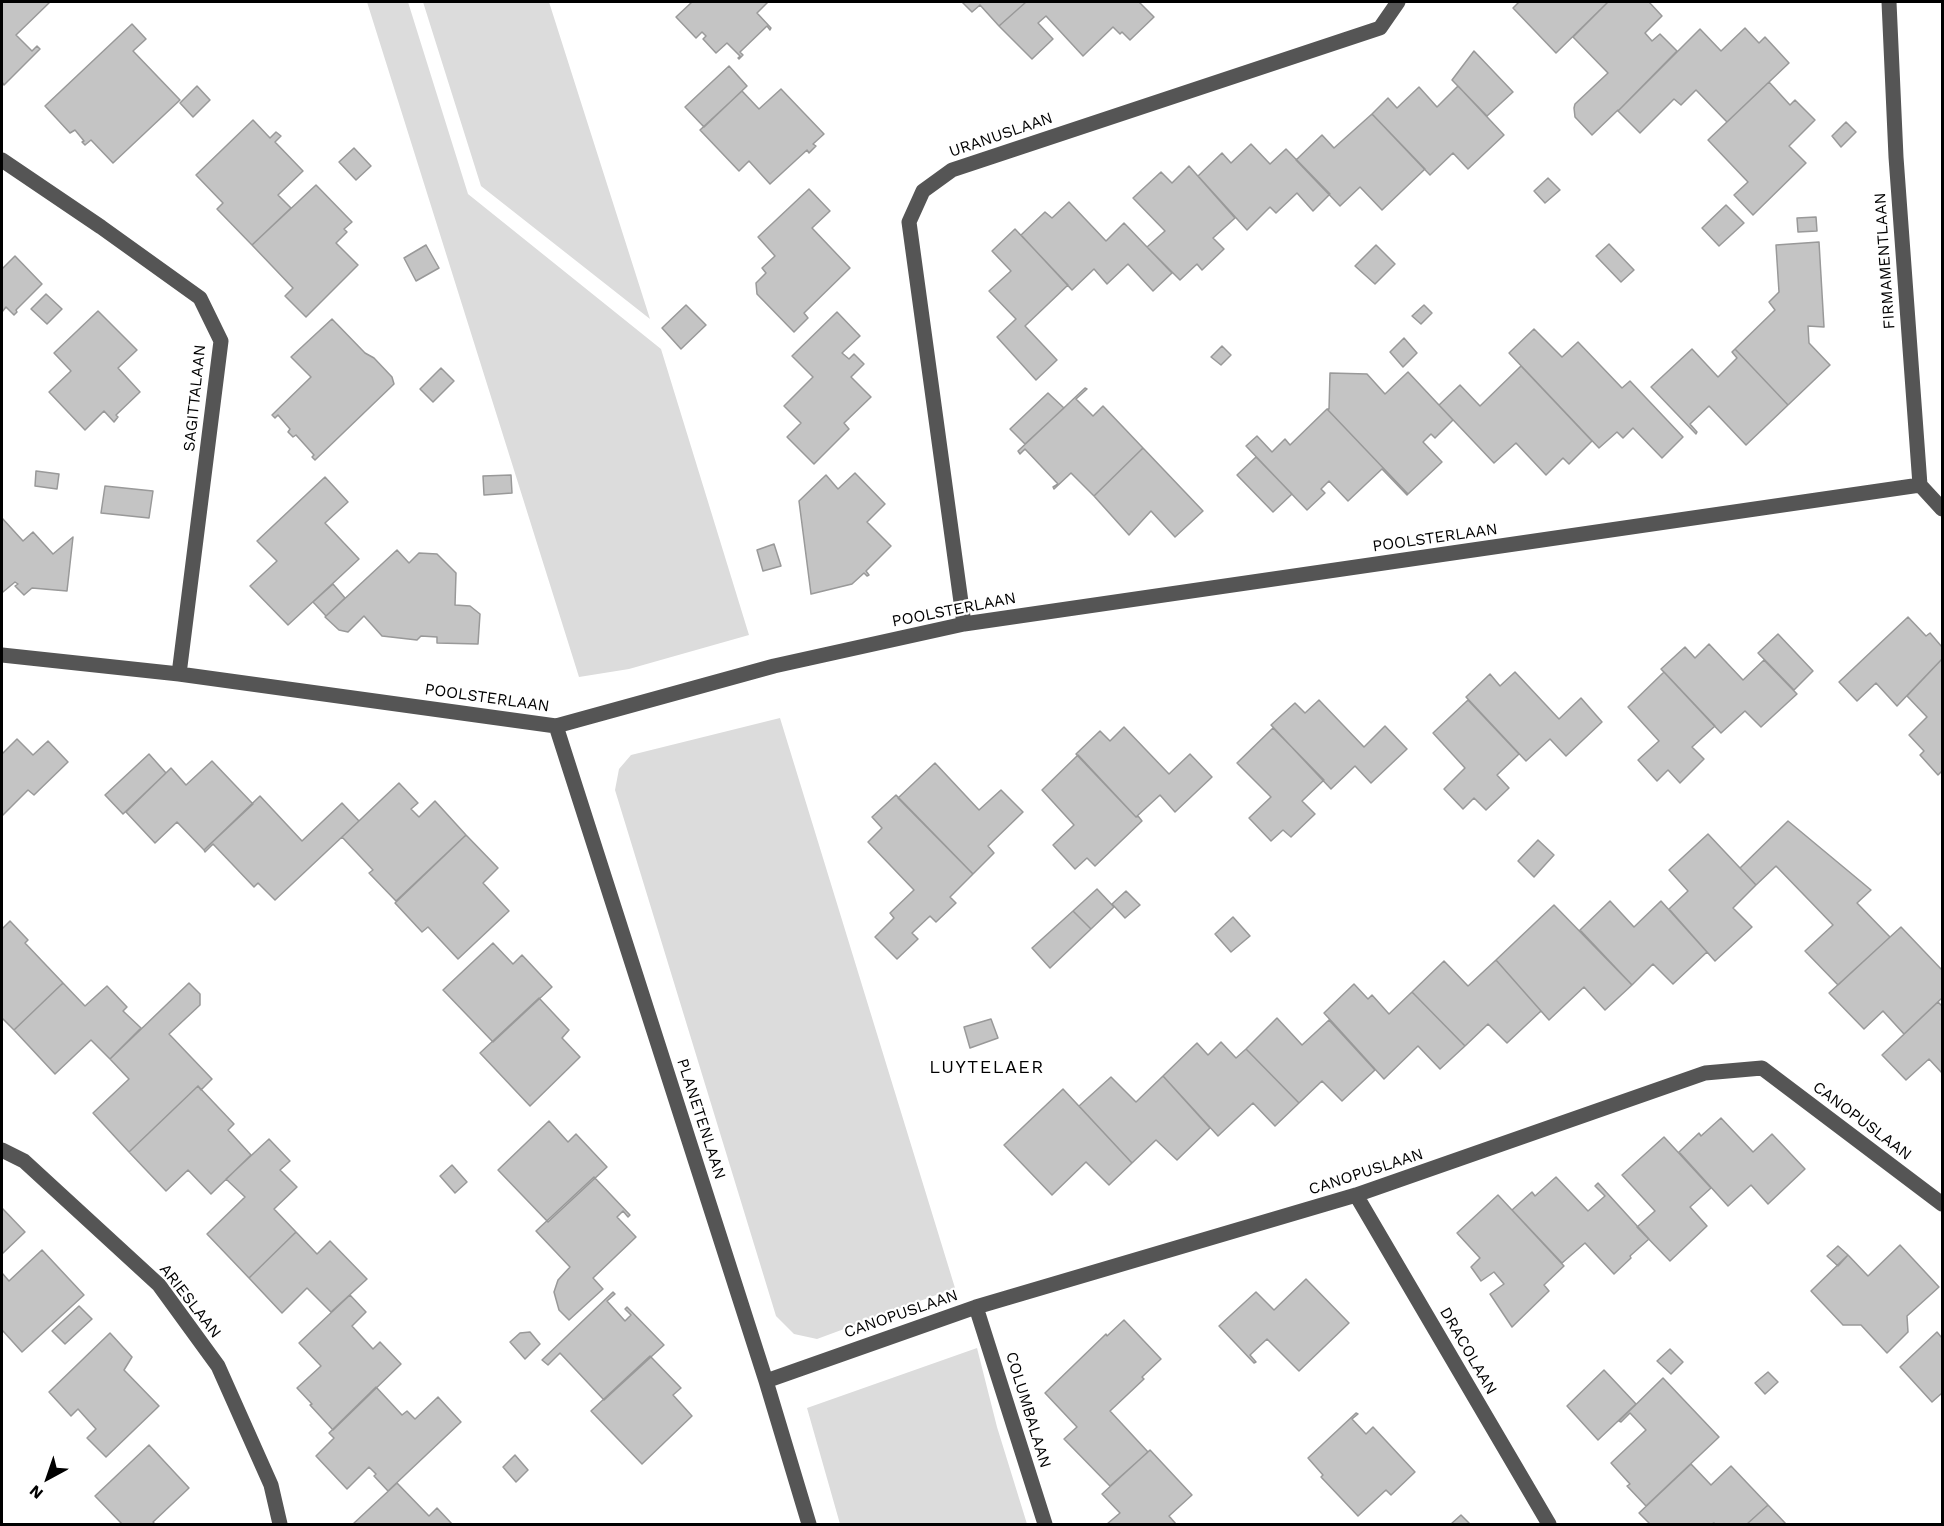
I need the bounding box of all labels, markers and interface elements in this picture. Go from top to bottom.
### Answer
street label: URANUSLAAN [947,108,1055,162]
street label: FIRMAMENTLAAN [1871,192,1899,330]
street label: SAGITTALAAN [180,344,210,452]
street label: POOLSTERLAAN [1371,520,1499,556]
street label: POOLSTERLAAN [890,589,1018,631]
street label: POOLSTERLAAN [423,680,551,716]
street label: PLANETENLAAN [672,1056,730,1182]
district label: LUYTELAER [929,1057,1045,1079]
street label: CANOPUSLAAN [1809,1078,1915,1164]
street label: CANOPUSLAAN [1306,1144,1426,1200]
street label: ARIESLAAN [155,1260,225,1342]
street label: CANOPUSLAAN [842,1286,960,1342]
street label: DRACOLAAN [1435,1304,1501,1398]
street label: COLUMBALAAN [1001,1350,1055,1470]
north arrow [18,1448,78,1508]
text: N [25,1481,47,1503]

